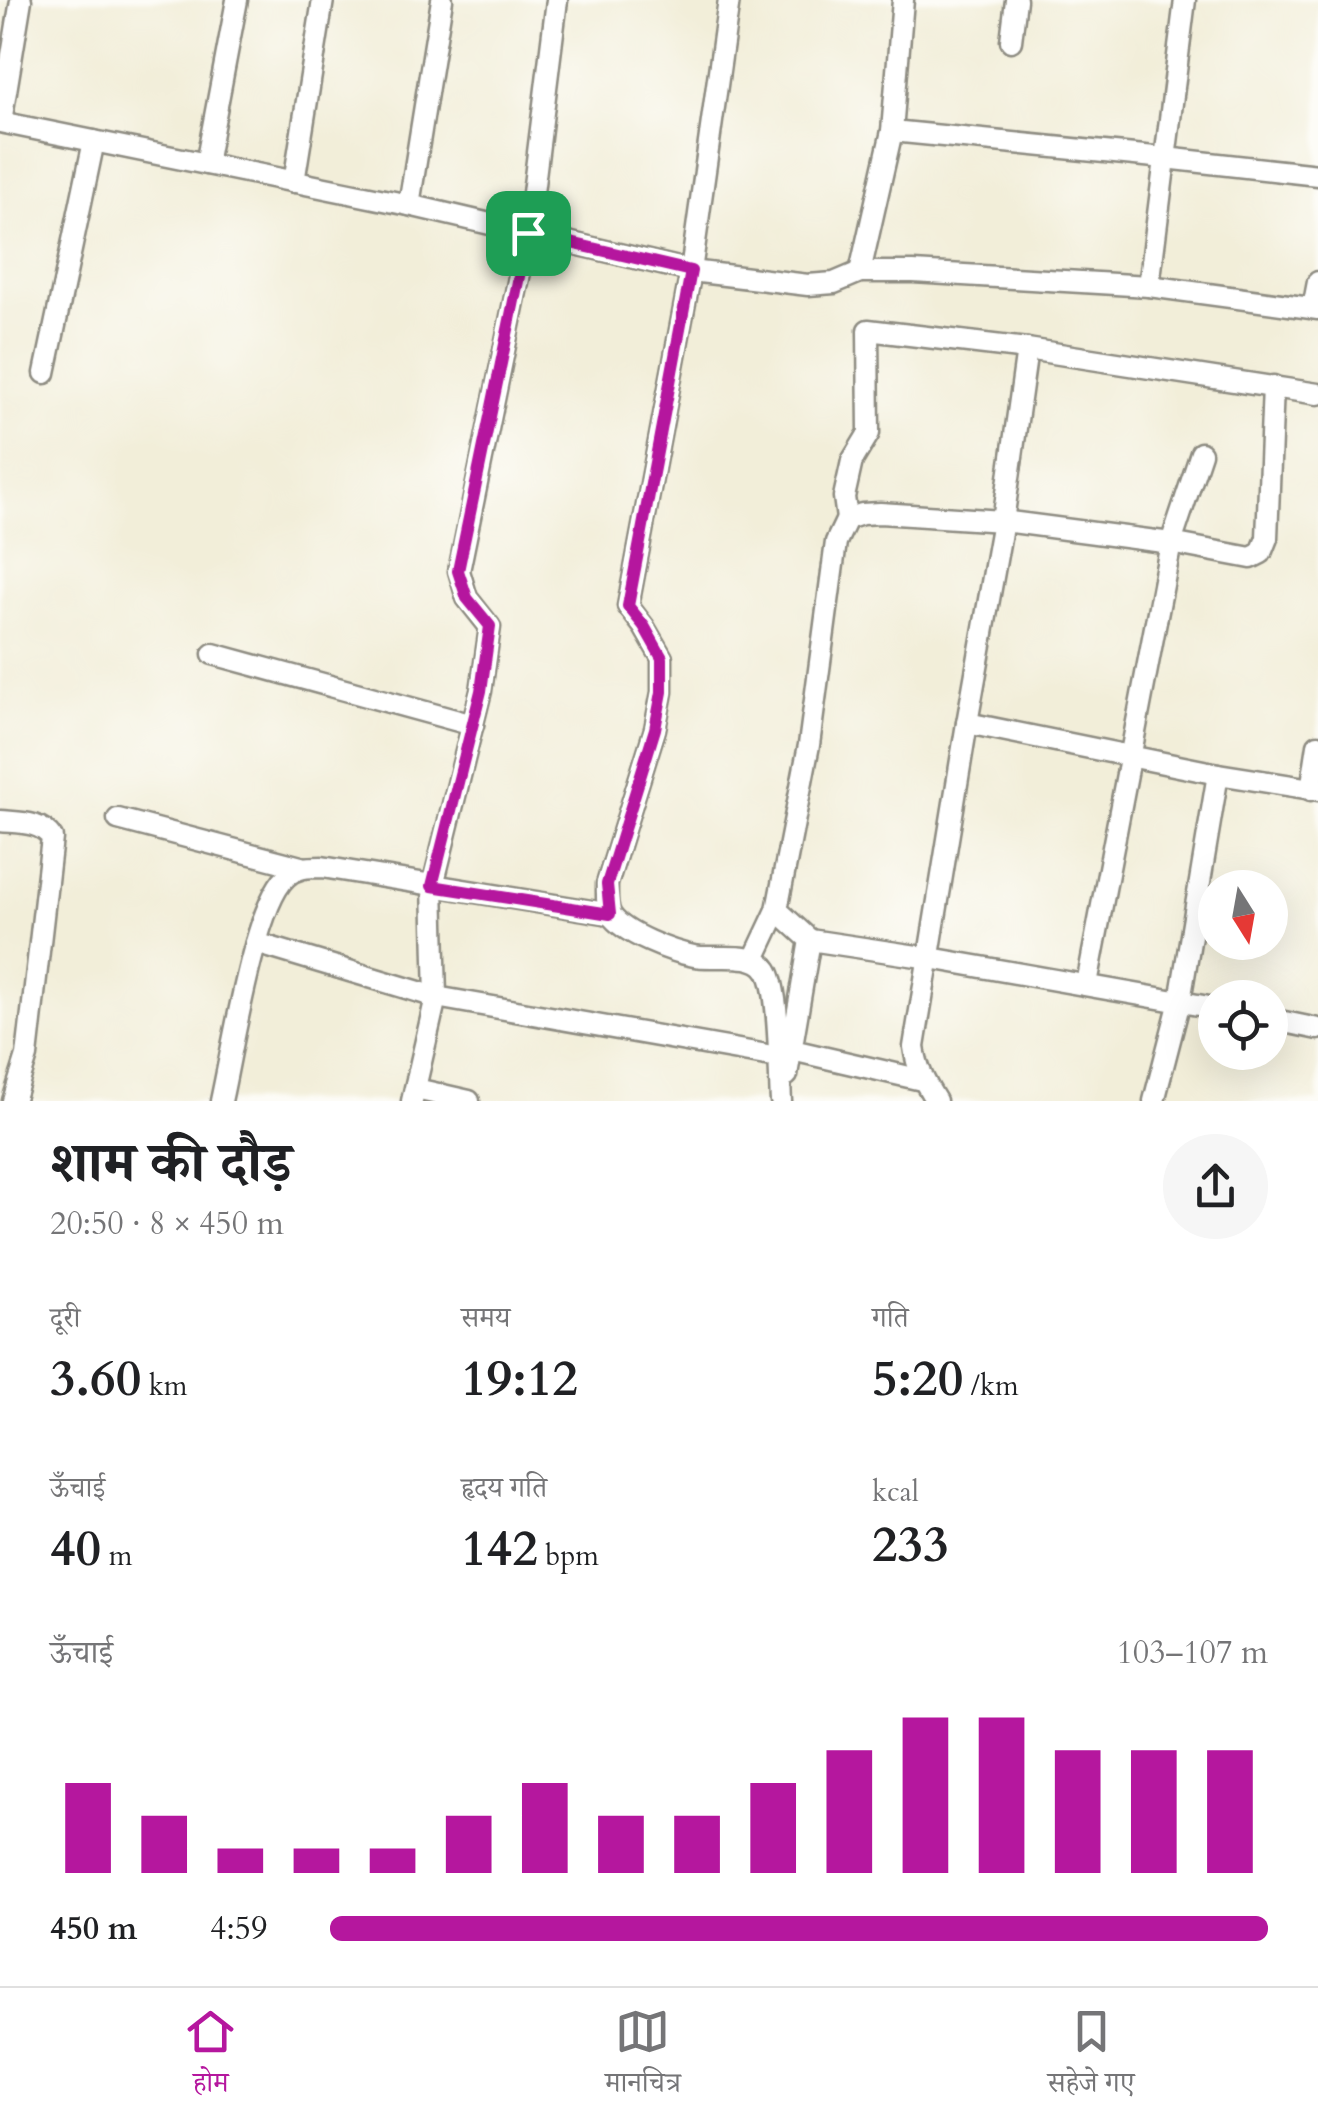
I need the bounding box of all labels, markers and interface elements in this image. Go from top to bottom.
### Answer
pin [486,191,571,276]
icon: arrive [501,206,556,261]
north arrow [1198,870,1288,960]
map controls [1198,870,1288,1070]
button: locate [1198,980,1288,1070]
text: शाम की दौड़ [50,1127,292,1201]
button: share [1163,1134,1268,1239]
text: 20:50 · 8 × 450 m [50,1202,284,1246]
text: दूरी [50,1299,80,1337]
text: समय [461,1299,510,1337]
text: गति [872,1299,909,1337]
text: 3.60 [50,1345,141,1413]
text: 19:12 [461,1345,578,1413]
text: 5:20 [872,1345,963,1413]
text: km [141,1367,188,1405]
text: /km [963,1367,1019,1405]
text: ऊँचाई [50,1469,105,1507]
text: हृदय गति [461,1469,547,1507]
text: kcal [872,1473,919,1511]
text: 233 [872,1511,949,1579]
text: 40 [50,1515,101,1583]
text: 142 [461,1515,538,1583]
text: m [101,1537,132,1575]
text: bpm [538,1537,599,1575]
text: ऊँचाई [50,1631,113,1675]
text: 103–107 m [1116,1631,1268,1675]
text: 450 m [50,1907,137,1951]
text: 4:59 [210,1907,267,1951]
tab: होम [183,2004,238,2110]
tab: मानचित्र [605,2004,681,2110]
tab: सहेजे गए [1048,2004,1135,2110]

